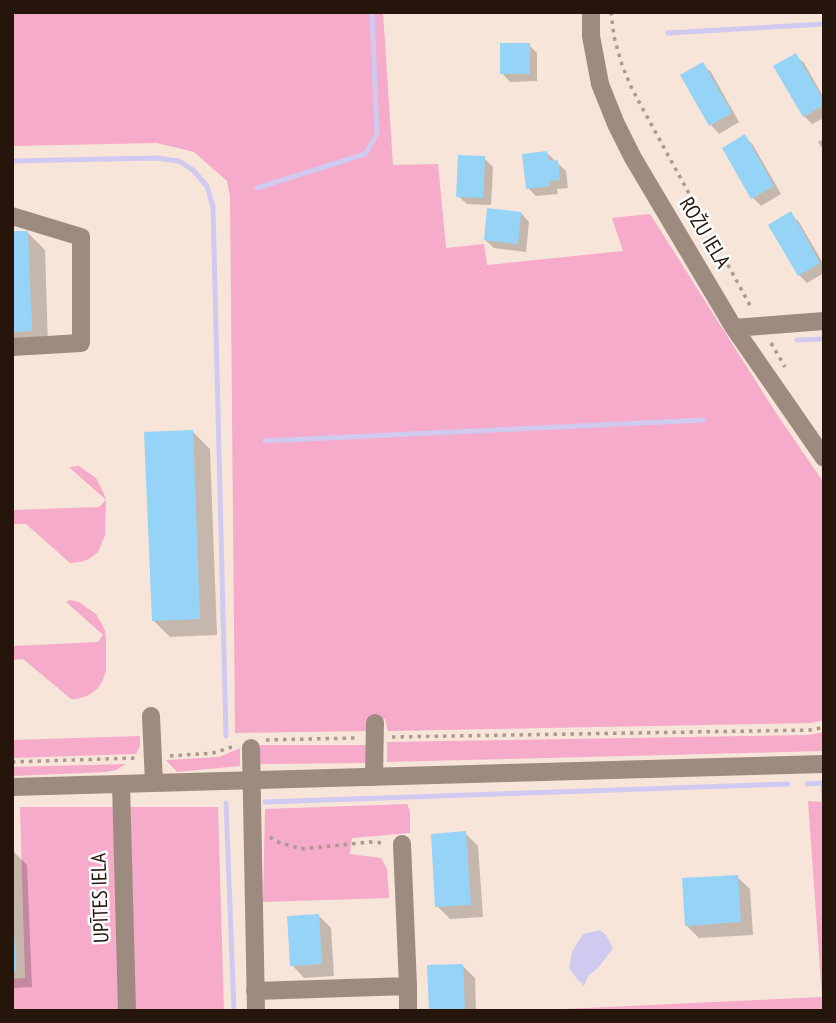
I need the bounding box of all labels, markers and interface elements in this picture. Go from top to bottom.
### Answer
street label: ROŽU IELA [673,193,735,273]
street label: UPĪTES IELA [87,853,115,943]

